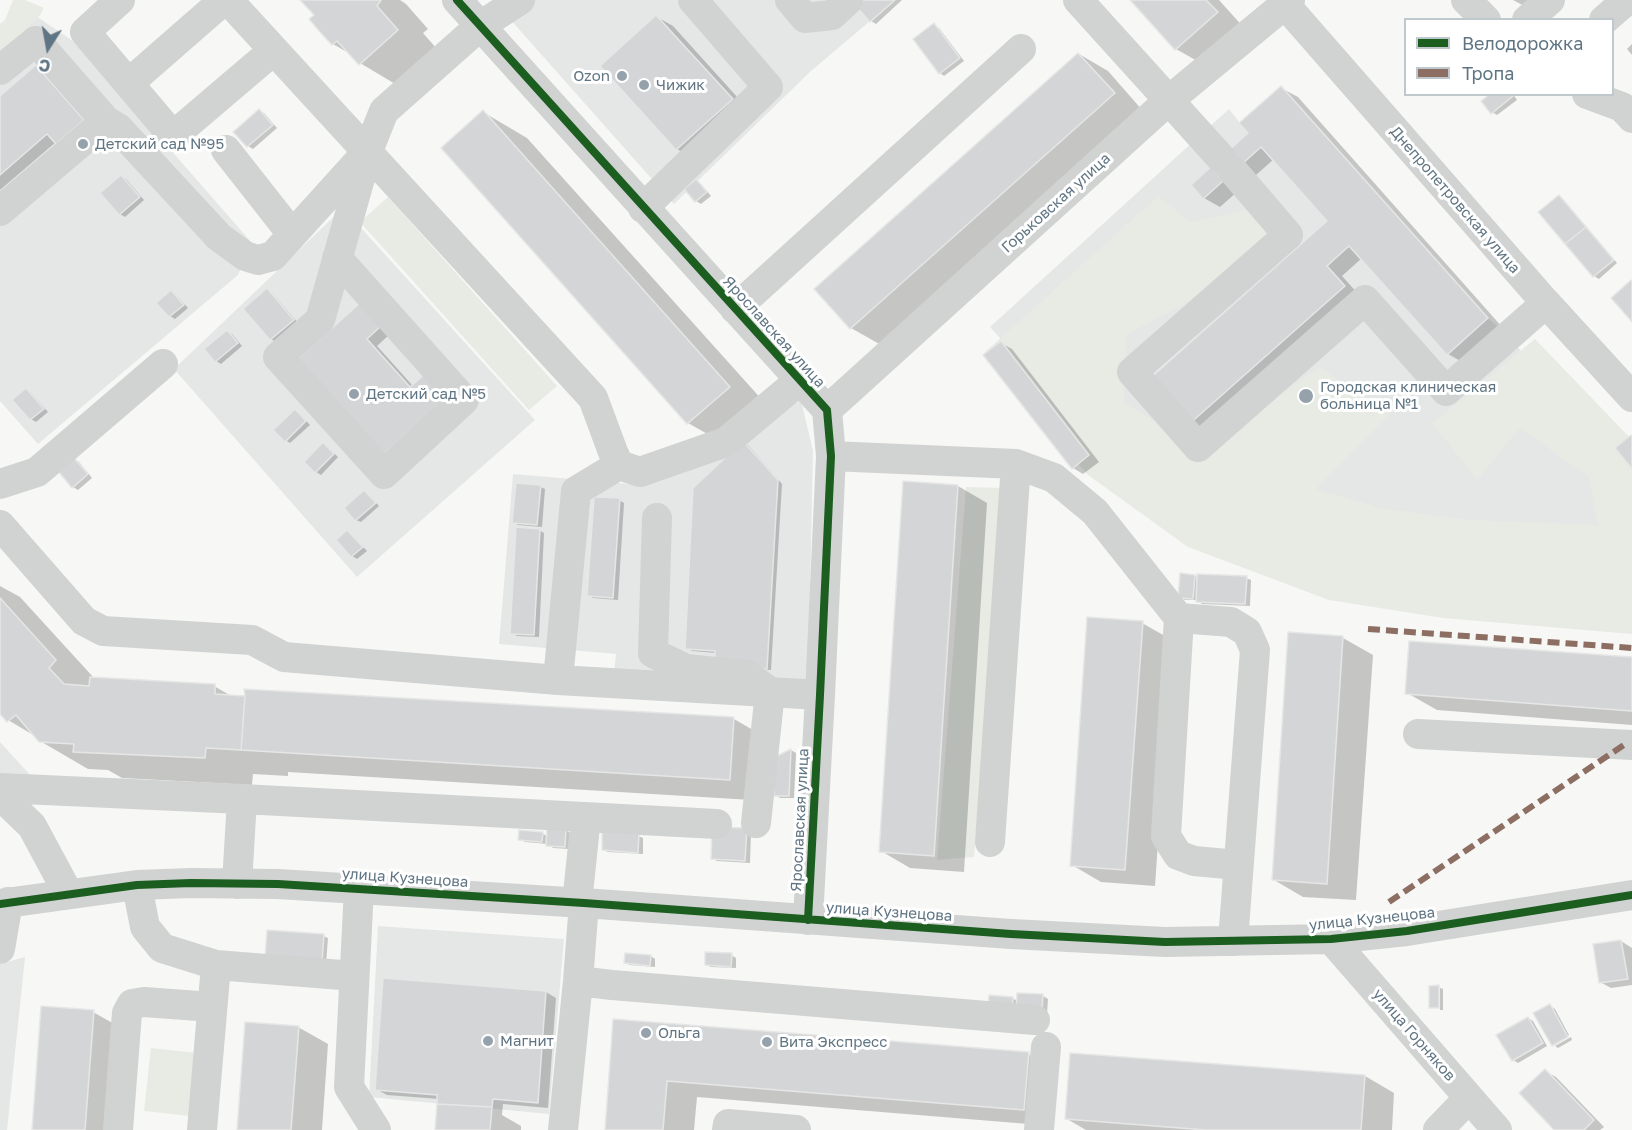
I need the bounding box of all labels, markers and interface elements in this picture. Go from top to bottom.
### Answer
north arrow [18,18,78,78]
legend [1404,18,1614,96]
text: Велодорожка [1462,32,1583,54]
text: С [37,55,52,77]
text: Тропа [1462,62,1514,84]
place label: Ozon [573,67,610,85]
marker: Ozon [615,69,629,83]
place label: Чижик [656,76,705,94]
marker: Чижик [637,78,651,92]
street label: Днепропетровская улица [1386,123,1524,277]
place label: Детский сад №95 [95,135,224,153]
marker: Детский сад №95 [76,137,90,151]
street label: Горьковская улица [998,149,1114,257]
street label: Ярославская улица [719,273,829,391]
place label: Городская клиническая больница №1 [1320,378,1496,413]
place label: Детский сад №5 [366,385,486,403]
marker: Детский сад №5 [347,387,361,401]
marker: Городская клиническая больница №1 [1297,387,1315,405]
street label: Ярославская улица [787,748,813,892]
street label: улица Кузнецова [341,865,469,891]
street label: улица Кузнецова [825,899,953,925]
street label: улица Кузнецова [1308,903,1436,935]
street label: улица Горняков [1369,985,1459,1085]
place label: Ольга [658,1024,700,1042]
marker: Ольга [639,1026,653,1040]
place label: Магнит [500,1032,554,1050]
place label: Вита Экспресс [779,1033,887,1051]
marker: Магнит [481,1034,495,1048]
marker: Вита Экспресс [760,1035,774,1049]

